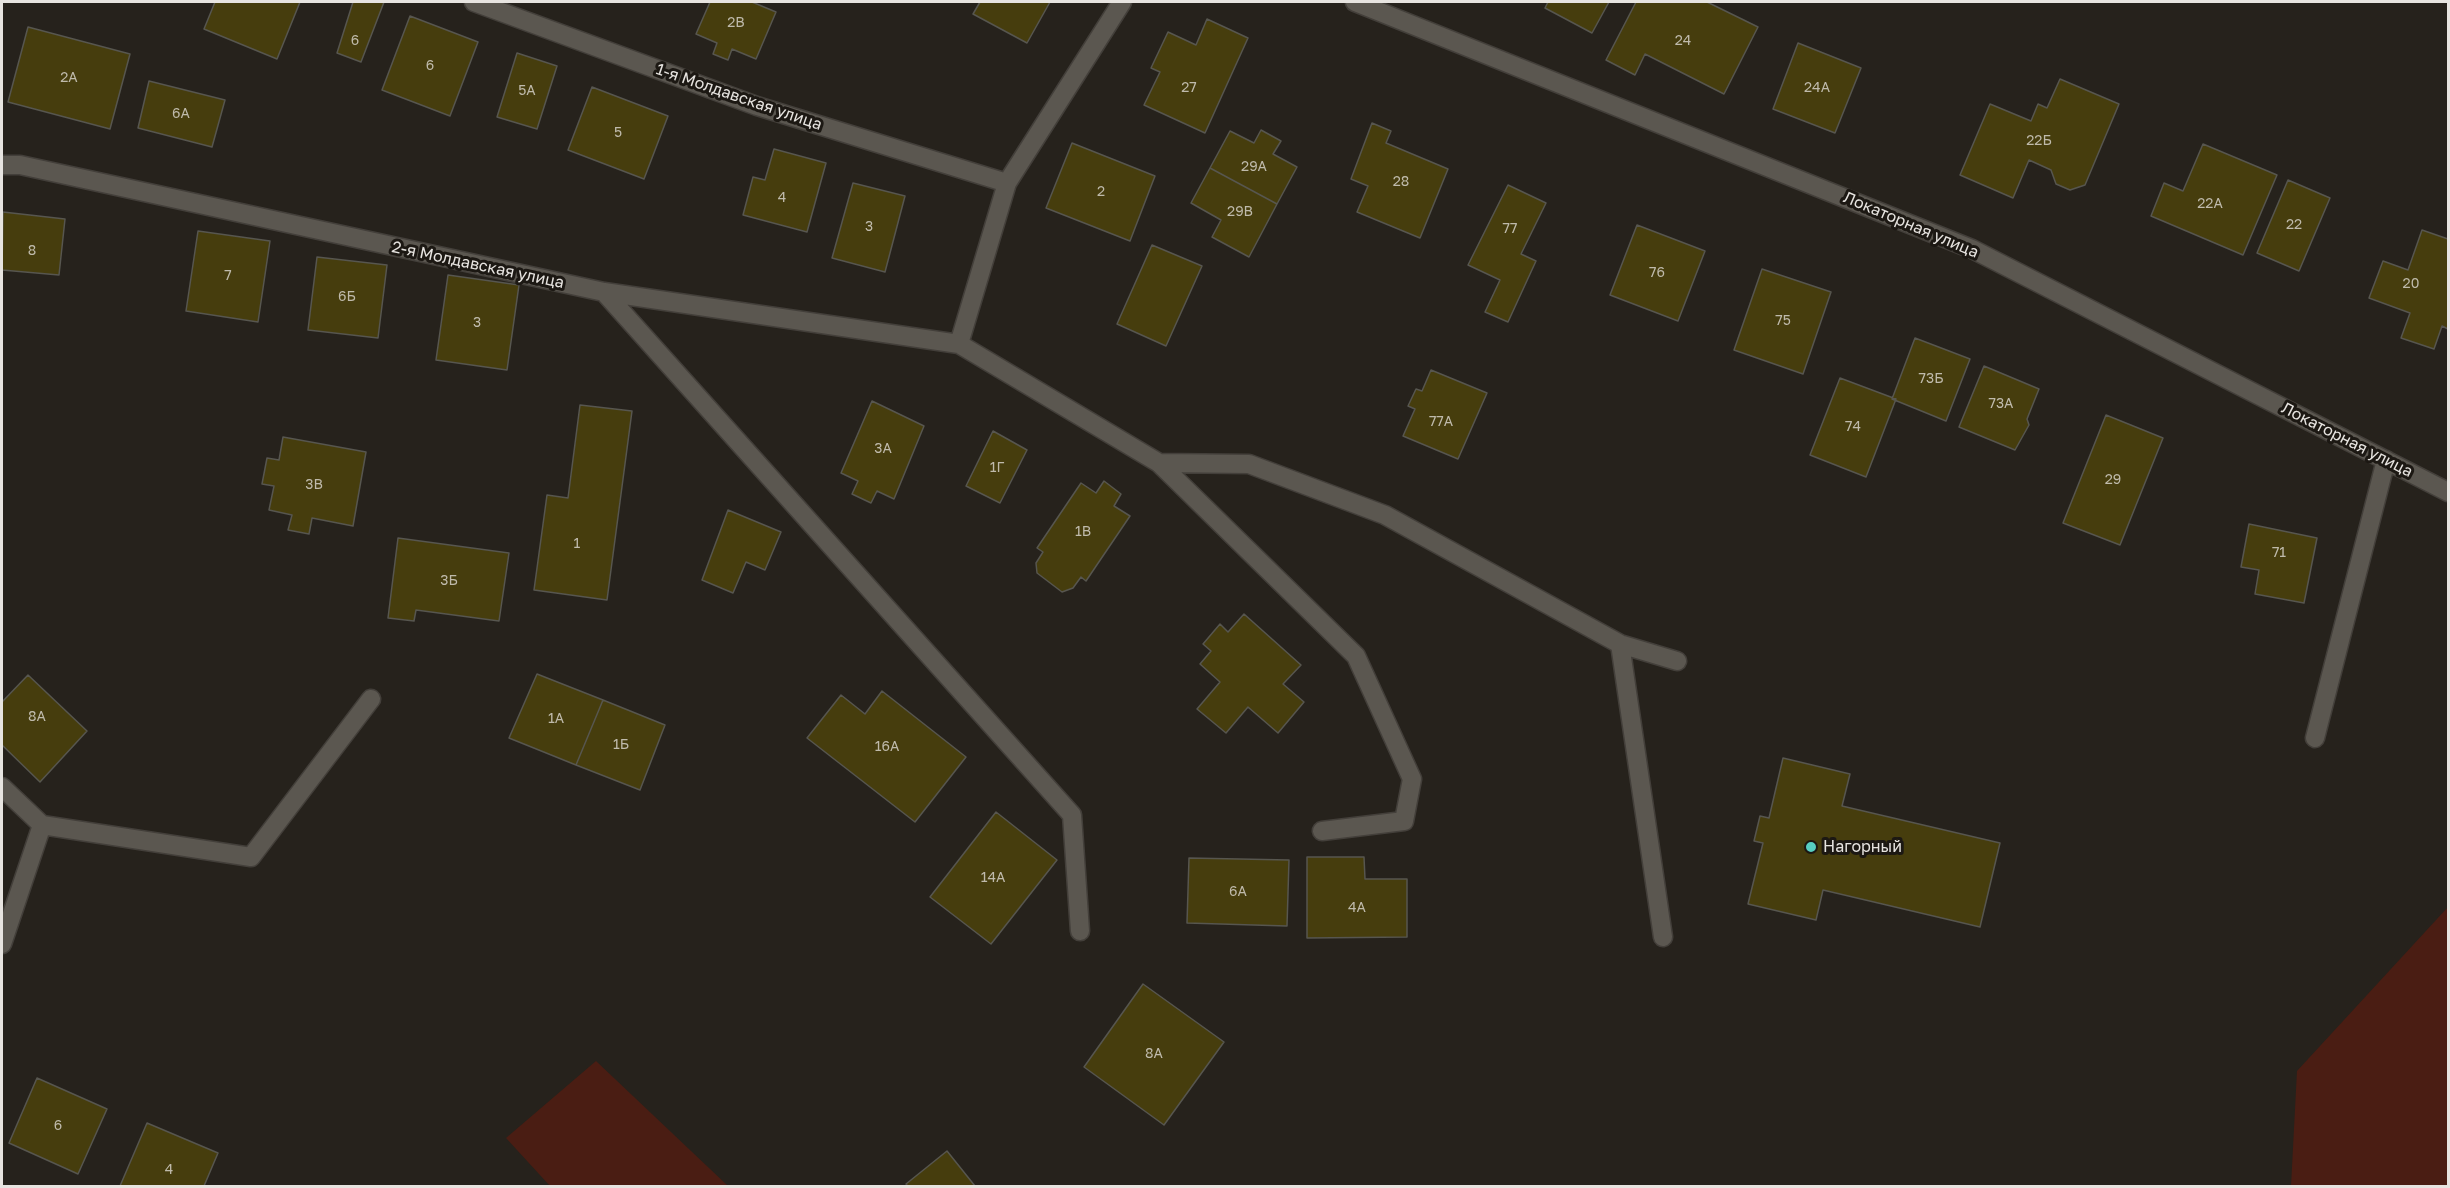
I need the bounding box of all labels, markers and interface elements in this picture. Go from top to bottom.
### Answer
house number: 2В [727,15,745,31]
house number: 6 [351,33,359,49]
house number: 24 [1675,33,1691,49]
house number: 6 [426,58,434,74]
street label: 1-я Молдавская улица [654,60,824,134]
house number: 2А [60,70,78,86]
house number: 27 [1181,80,1197,96]
house number: 24А [1804,80,1830,96]
house number: 5А [518,83,536,99]
house number: 6А [172,106,190,122]
house number: 5 [614,125,622,141]
house number: 22Б [2026,133,2052,149]
house number: 29А [1241,159,1267,175]
house number: 28 [1393,174,1409,190]
house number: 2 [1097,184,1105,200]
street label: Локаторная улица [1841,188,1981,262]
house number: 4 [778,190,786,206]
house number: 22А [2197,196,2223,212]
house number: 29В [1227,204,1253,220]
house number: 22 [2286,217,2302,233]
house number: 3 [865,219,873,235]
house number: 77 [1503,221,1517,237]
street label: 2-я Молдавская улица [390,237,566,293]
house number: 8 [28,243,36,259]
house number: 76 [1649,265,1665,281]
house number: 7 [224,268,232,284]
house number: 20 [2403,276,2419,292]
house number: 6Б [338,289,356,305]
house number: 75 [1775,313,1791,329]
house number: 3 [473,315,481,331]
house number: 73Б [1919,371,1943,387]
house number: 73А [1989,396,2013,412]
street label: Локаторная улица [2278,399,2416,481]
house number: 77А [1429,414,1453,430]
house number: 74 [1845,419,1861,435]
house number: 3А [874,441,892,457]
house number: 1Г [990,460,1004,476]
house number: 29 [2105,472,2121,488]
house number: 3В [305,477,323,493]
house number: 1В [1075,524,1091,540]
house number: 1 [574,536,580,552]
house number: 71 [2272,545,2286,561]
house number: 3Б [440,573,458,589]
house number: 8А [28,709,46,725]
house number: 1А [548,711,564,727]
house number: 1Б [613,737,629,753]
house number: 16А [875,739,899,755]
place label: Нагорный [1823,837,1902,857]
marker: Нагорный [1804,840,1818,854]
house number: 14А [981,870,1005,886]
house number: 6А [1229,884,1247,900]
house number: 4А [1348,900,1366,916]
house number: 8А [1145,1046,1163,1062]
house number: 6 [54,1118,62,1134]
house number: 4 [165,1162,173,1178]

